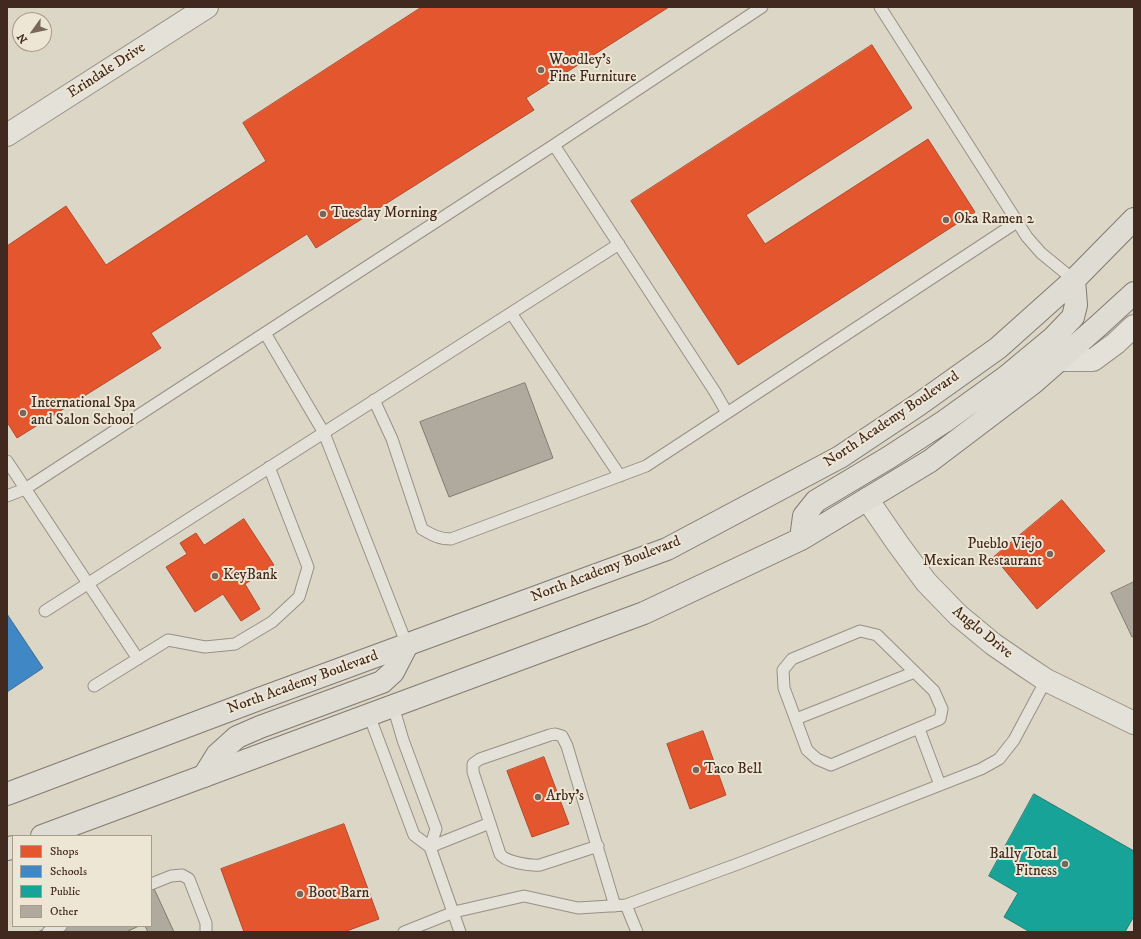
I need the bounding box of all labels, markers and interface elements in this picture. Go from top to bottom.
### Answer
north arrow [12,12,52,52]
text: N [14,30,31,46]
street label: Erindale Drive [65,39,149,103]
place label: Woodley's Fine Furniture [549,52,636,87]
marker: Woodley's Fine Furniture [536,65,546,75]
place label: Tuesday Morning [331,205,437,223]
marker: Tuesday Morning [318,209,328,219]
place label: Oka Ramen 2 [954,211,1034,229]
marker: Oka Ramen 2 [941,215,951,225]
street label: North Academy Boulevard [821,368,963,472]
place label: International Spa and Salon School [31,395,135,430]
marker: International Spa and Salon School [18,408,28,418]
street label: North Academy Boulevard [529,533,683,607]
place label: Pueblo Viejo Mexican Restaurant [923,536,1042,571]
marker: Pueblo Viejo Mexican Restaurant [1045,549,1055,559]
place label: KeyBank [223,567,278,585]
marker: KeyBank [210,571,220,581]
street label: Anglo Drive [948,603,1016,663]
street label: North Academy Boulevard [225,647,381,719]
place label: Taco Bell [704,761,762,779]
marker: Taco Bell [691,765,701,775]
place label: Arby's [546,788,584,806]
marker: Arby's [533,792,543,802]
legend [12,835,152,927]
text: Shops [50,844,78,859]
place label: Bally Total Fitness [989,846,1057,881]
marker: Bally Total Fitness [1060,859,1070,869]
text: Schools [50,864,87,879]
text: Public [50,884,80,899]
place label: Boot Barn [308,885,369,903]
marker: Boot Barn [295,889,305,899]
text: Other [50,904,78,919]

